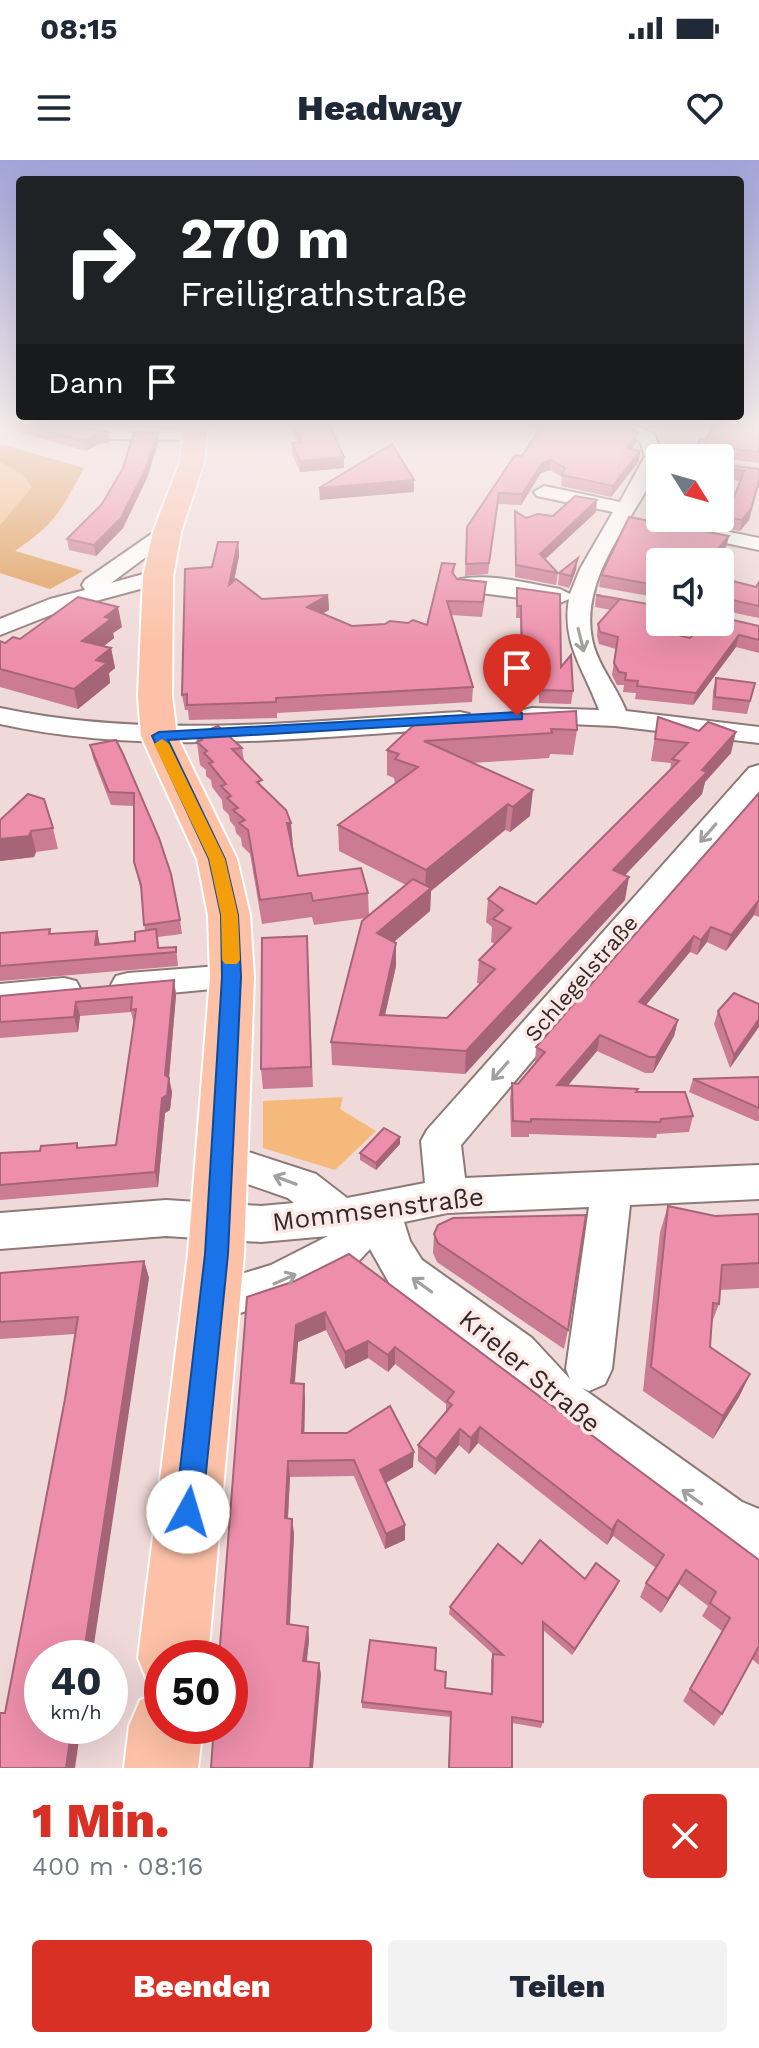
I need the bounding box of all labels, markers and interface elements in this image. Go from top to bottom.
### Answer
text: 08:15 [40,11,118,46]
icon: menu [32,86,76,130]
icon: heart [683,86,727,130]
text: Headway [297,87,462,129]
text: 270 m [180,206,350,272]
icon: right [48,208,152,312]
text: Freiligrathstraße [180,273,468,315]
icon: arrive [140,360,184,404]
text: Dann [48,365,124,400]
north arrow [646,444,734,532]
map controls [646,444,734,636]
button: sound [646,548,734,636]
one-way arrow [575,627,590,652]
pin [483,634,551,716]
icon: arrive [495,646,539,690]
one-way arrow [699,822,717,843]
street label: Schlegelstraße [520,910,643,1046]
one-way arrow [491,1061,509,1081]
one-way arrow [273,1172,298,1186]
street label: Mommsenstraße [271,1181,485,1237]
one-way arrow [273,1271,297,1286]
one-way arrow [412,1277,434,1293]
street label: Krieler Straße [453,1303,607,1439]
position arrow [146,1470,230,1554]
one-way arrow [681,1489,703,1505]
speed limit sign: 50 [144,1640,248,1744]
text: 40 [50,1658,102,1705]
text: km/h [50,1700,102,1724]
text: 1 Min. [32,1792,169,1849]
button: close [643,1794,727,1878]
text: 400 m · 08:16 [32,1851,203,1881]
button: Beenden [32,1940,372,2032]
button: Teilen [388,1940,727,2032]

